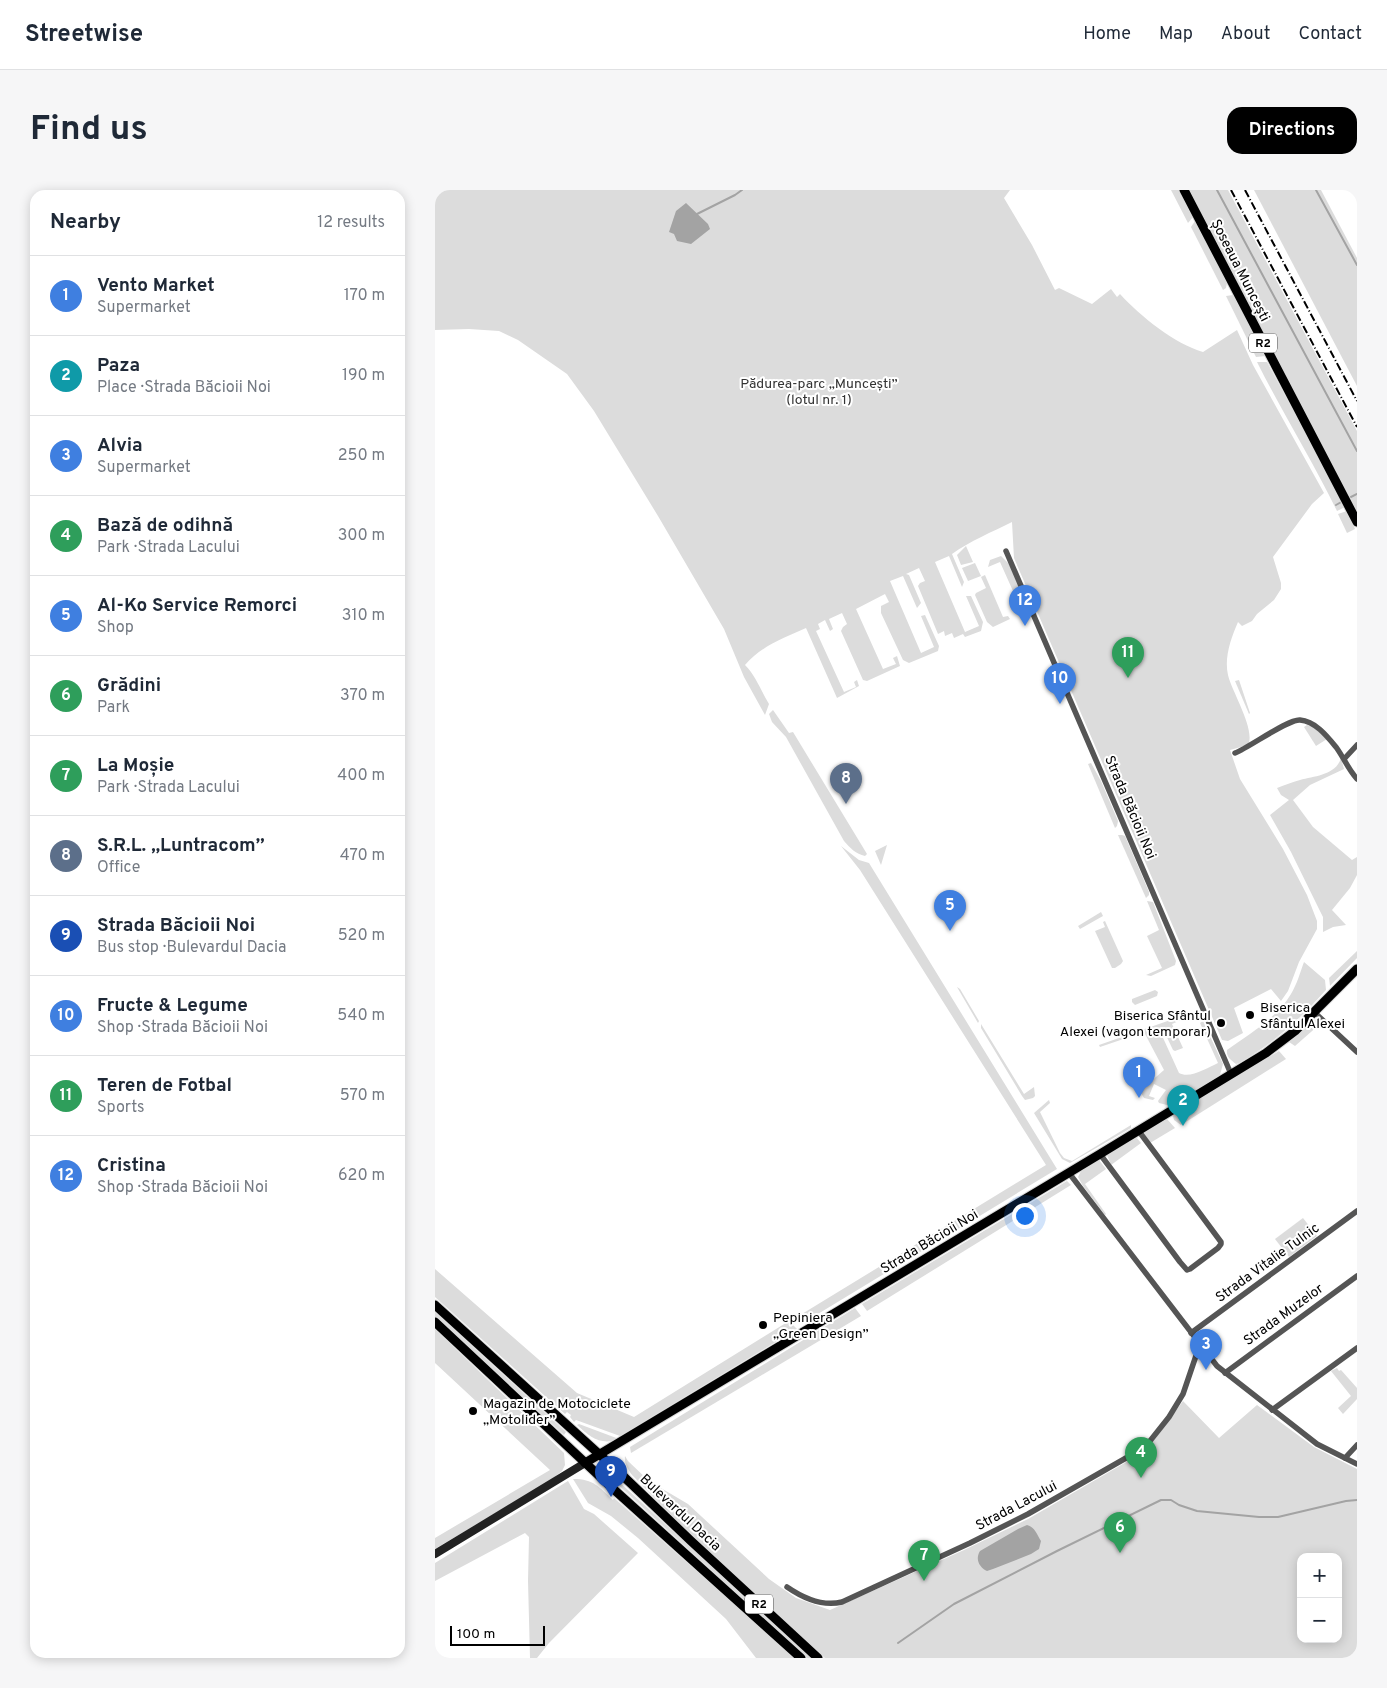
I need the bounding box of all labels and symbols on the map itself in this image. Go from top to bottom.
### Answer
street label: Șoseaua Muncești [1207,217,1273,325]
road number: R2 [1249,334,1277,352]
park label: Pădurea-parc „Muncești” (lotul nr. 1) [740,376,898,409]
pin: 12 [1009,585,1041,626]
pin: 11 [1112,637,1144,678]
pin: 10 [1044,663,1076,704]
street label: Strada Băcioii Noi [1100,753,1159,862]
pin: 8 [830,763,862,804]
pin: 5 [934,890,966,931]
place label: Biserica Sfântul Alexei [1260,1000,1345,1033]
place label: Biserica Sfântul Alexei (vagon temporar) [1060,1008,1211,1041]
marker: Biserica Sfântul Alexei [1244,1009,1256,1021]
marker: Biserica Sfântul Alexei (vagon temporar) [1215,1017,1227,1029]
pin: 1 [1123,1057,1155,1098]
pin: 2 [1167,1085,1199,1126]
your location [1012,1203,1038,1229]
street label: Strada Băcioii Noi [878,1206,982,1278]
street label: Strada Vitalie Tulnic [1213,1220,1323,1307]
street label: Strada Muzelor [1241,1280,1328,1350]
place label: Pepiniera „Green Design” [773,1310,868,1343]
marker: Pepiniera „Green Design” [757,1319,769,1331]
pin: 3 [1190,1329,1222,1370]
place label: Magazin de Motociclete „Motolider” [483,1396,631,1429]
marker: Magazin de Motociclete „Motolider” [467,1405,479,1417]
pin: 4 [1125,1437,1157,1478]
pin: 9 [595,1456,627,1497]
street label: Bulevardul Dacia [636,1471,724,1555]
street label: Strada Lacului [973,1478,1060,1535]
pin: 6 [1104,1512,1136,1553]
pin: 7 [908,1540,940,1581]
road number: R2 [745,1595,773,1614]
scale bar [450,1623,545,1646]

